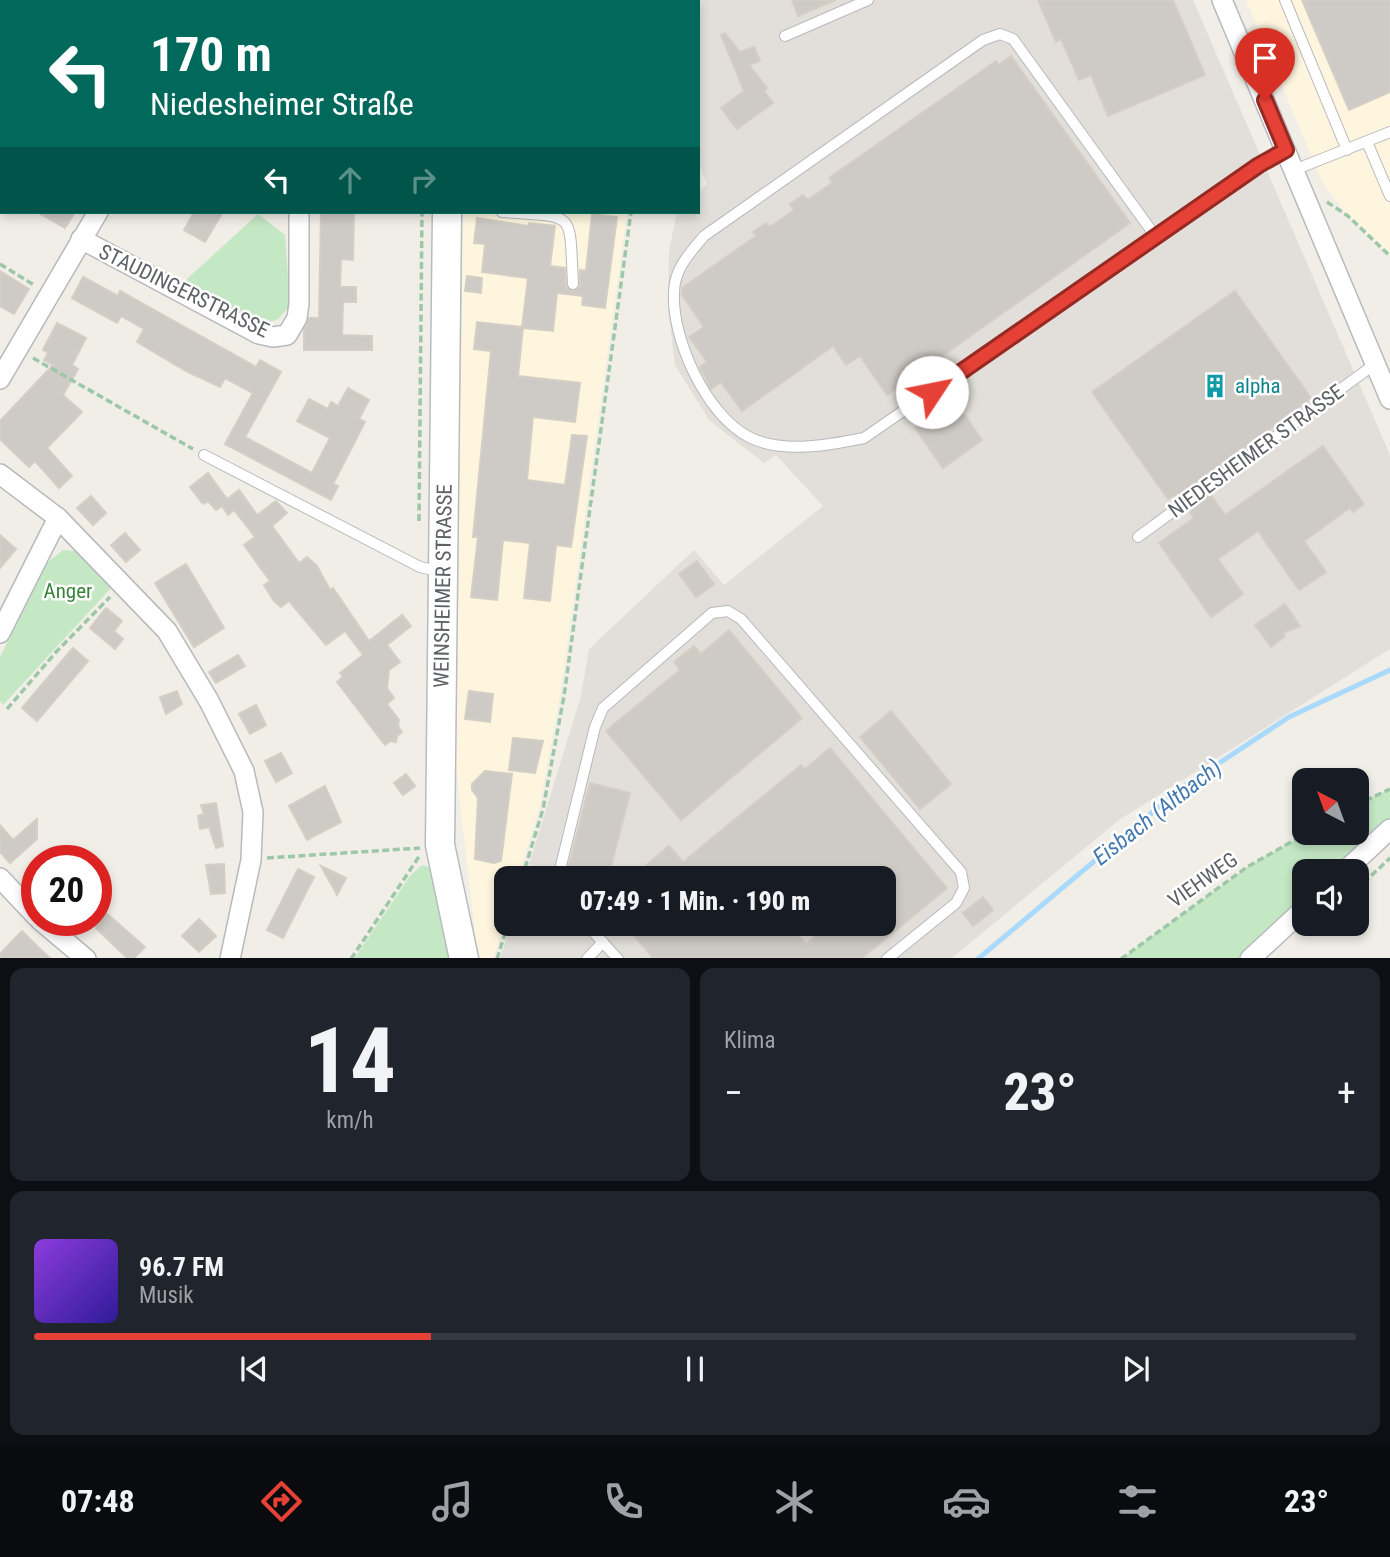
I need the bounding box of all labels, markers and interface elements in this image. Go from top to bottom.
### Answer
text: 170 m [150,26,272,83]
icon: left [35,28,126,119]
pin [1235,28,1295,100]
icon: arrive [1246,39,1284,77]
text: Niedesheimer Straße [150,85,414,123]
icon: left [258,161,296,199]
icon: ahead [331,161,369,199]
icon: right [404,161,442,199]
street label: STAUDINGERSTRASSE [95,239,273,343]
position arrow [895,355,969,429]
building icon: alpha [1201,372,1229,400]
place label: alpha [1235,374,1280,398]
street label: NIEDESHEIMER STRASSE [1164,379,1348,523]
street label: WEINSHEIMER STRASSE [429,484,457,688]
park label: Anger [44,579,92,603]
water label: Eisbach (Altbach) [1088,754,1227,871]
north arrow [1292,768,1368,845]
map controls [1292,768,1369,936]
speed limit sign: 20 [21,845,112,936]
street label: VIEHWEG [1164,847,1242,913]
button: sound [1292,859,1369,936]
text: 07:49 · 1 Min. · 190 m [580,886,810,916]
text: 14 [304,1008,396,1114]
text: Klima [724,1027,775,1054]
text: 23° [1003,1062,1077,1123]
text: − [724,1071,743,1115]
text: + [1337,1071,1356,1115]
text: km/h [326,1107,374,1134]
text: 96.7 FM [139,1252,224,1282]
text: Musik [139,1282,194,1309]
icon: previous [235,1350,273,1388]
icon: pause [676,1350,714,1388]
icon: next [1117,1350,1155,1388]
icon: directions [257,1477,306,1526]
icon: music [428,1477,477,1526]
icon: phone [599,1477,648,1526]
icon: climate [770,1477,819,1526]
icon: car [942,1477,991,1526]
icon: filters [1113,1477,1162,1526]
text: 07:48 [61,1482,135,1520]
text: 23° [1284,1482,1329,1520]

